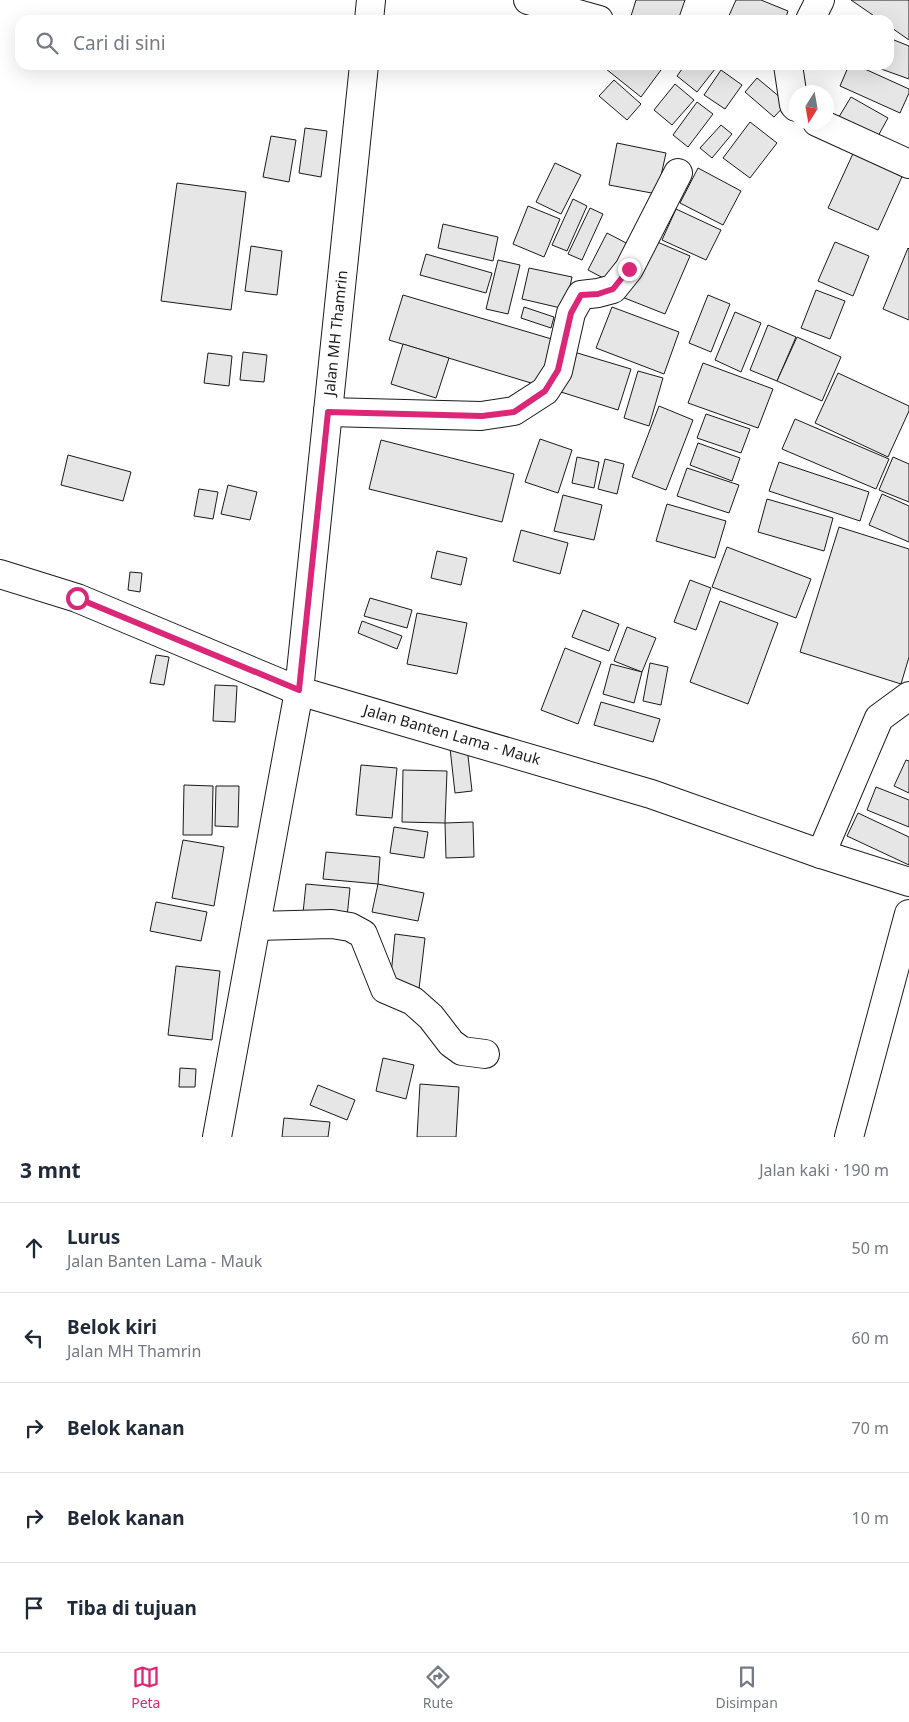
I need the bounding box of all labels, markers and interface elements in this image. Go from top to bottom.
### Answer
search box [15,15,894,70]
icon: search [33,29,61,57]
text: Cari di sini [73,30,166,56]
north arrow [789,85,834,130]
route end [618,258,641,281]
street label: Jalan MH Thamrin [318,269,352,399]
route start [66,587,89,610]
street label: Jalan Banten Lama - Mauk [360,699,543,769]
text: 3 mnt [20,1156,81,1184]
text: Jalan kaki · 190 m [759,1159,889,1181]
text: Lurus [67,1224,120,1250]
icon: ahead [20,1234,48,1262]
text: 50 m [852,1237,889,1259]
text: Jalan Banten Lama - Mauk [67,1250,262,1272]
text: Belok kiri [67,1314,157,1340]
icon: left [20,1324,48,1352]
text: 60 m [852,1327,889,1349]
text: Jalan MH Thamrin [67,1340,201,1362]
icon: right [20,1414,48,1442]
text: Belok kanan [67,1415,184,1441]
text: 70 m [852,1417,889,1439]
icon: right [20,1504,48,1532]
text: Belok kanan [67,1505,184,1531]
text: 10 m [852,1507,889,1529]
icon: arrive [20,1594,48,1622]
text: Tiba di tujuan [67,1595,197,1621]
tab: Peta [131,1663,160,1712]
tab: Rute [423,1663,453,1712]
tab: Disimpan [715,1663,778,1712]

